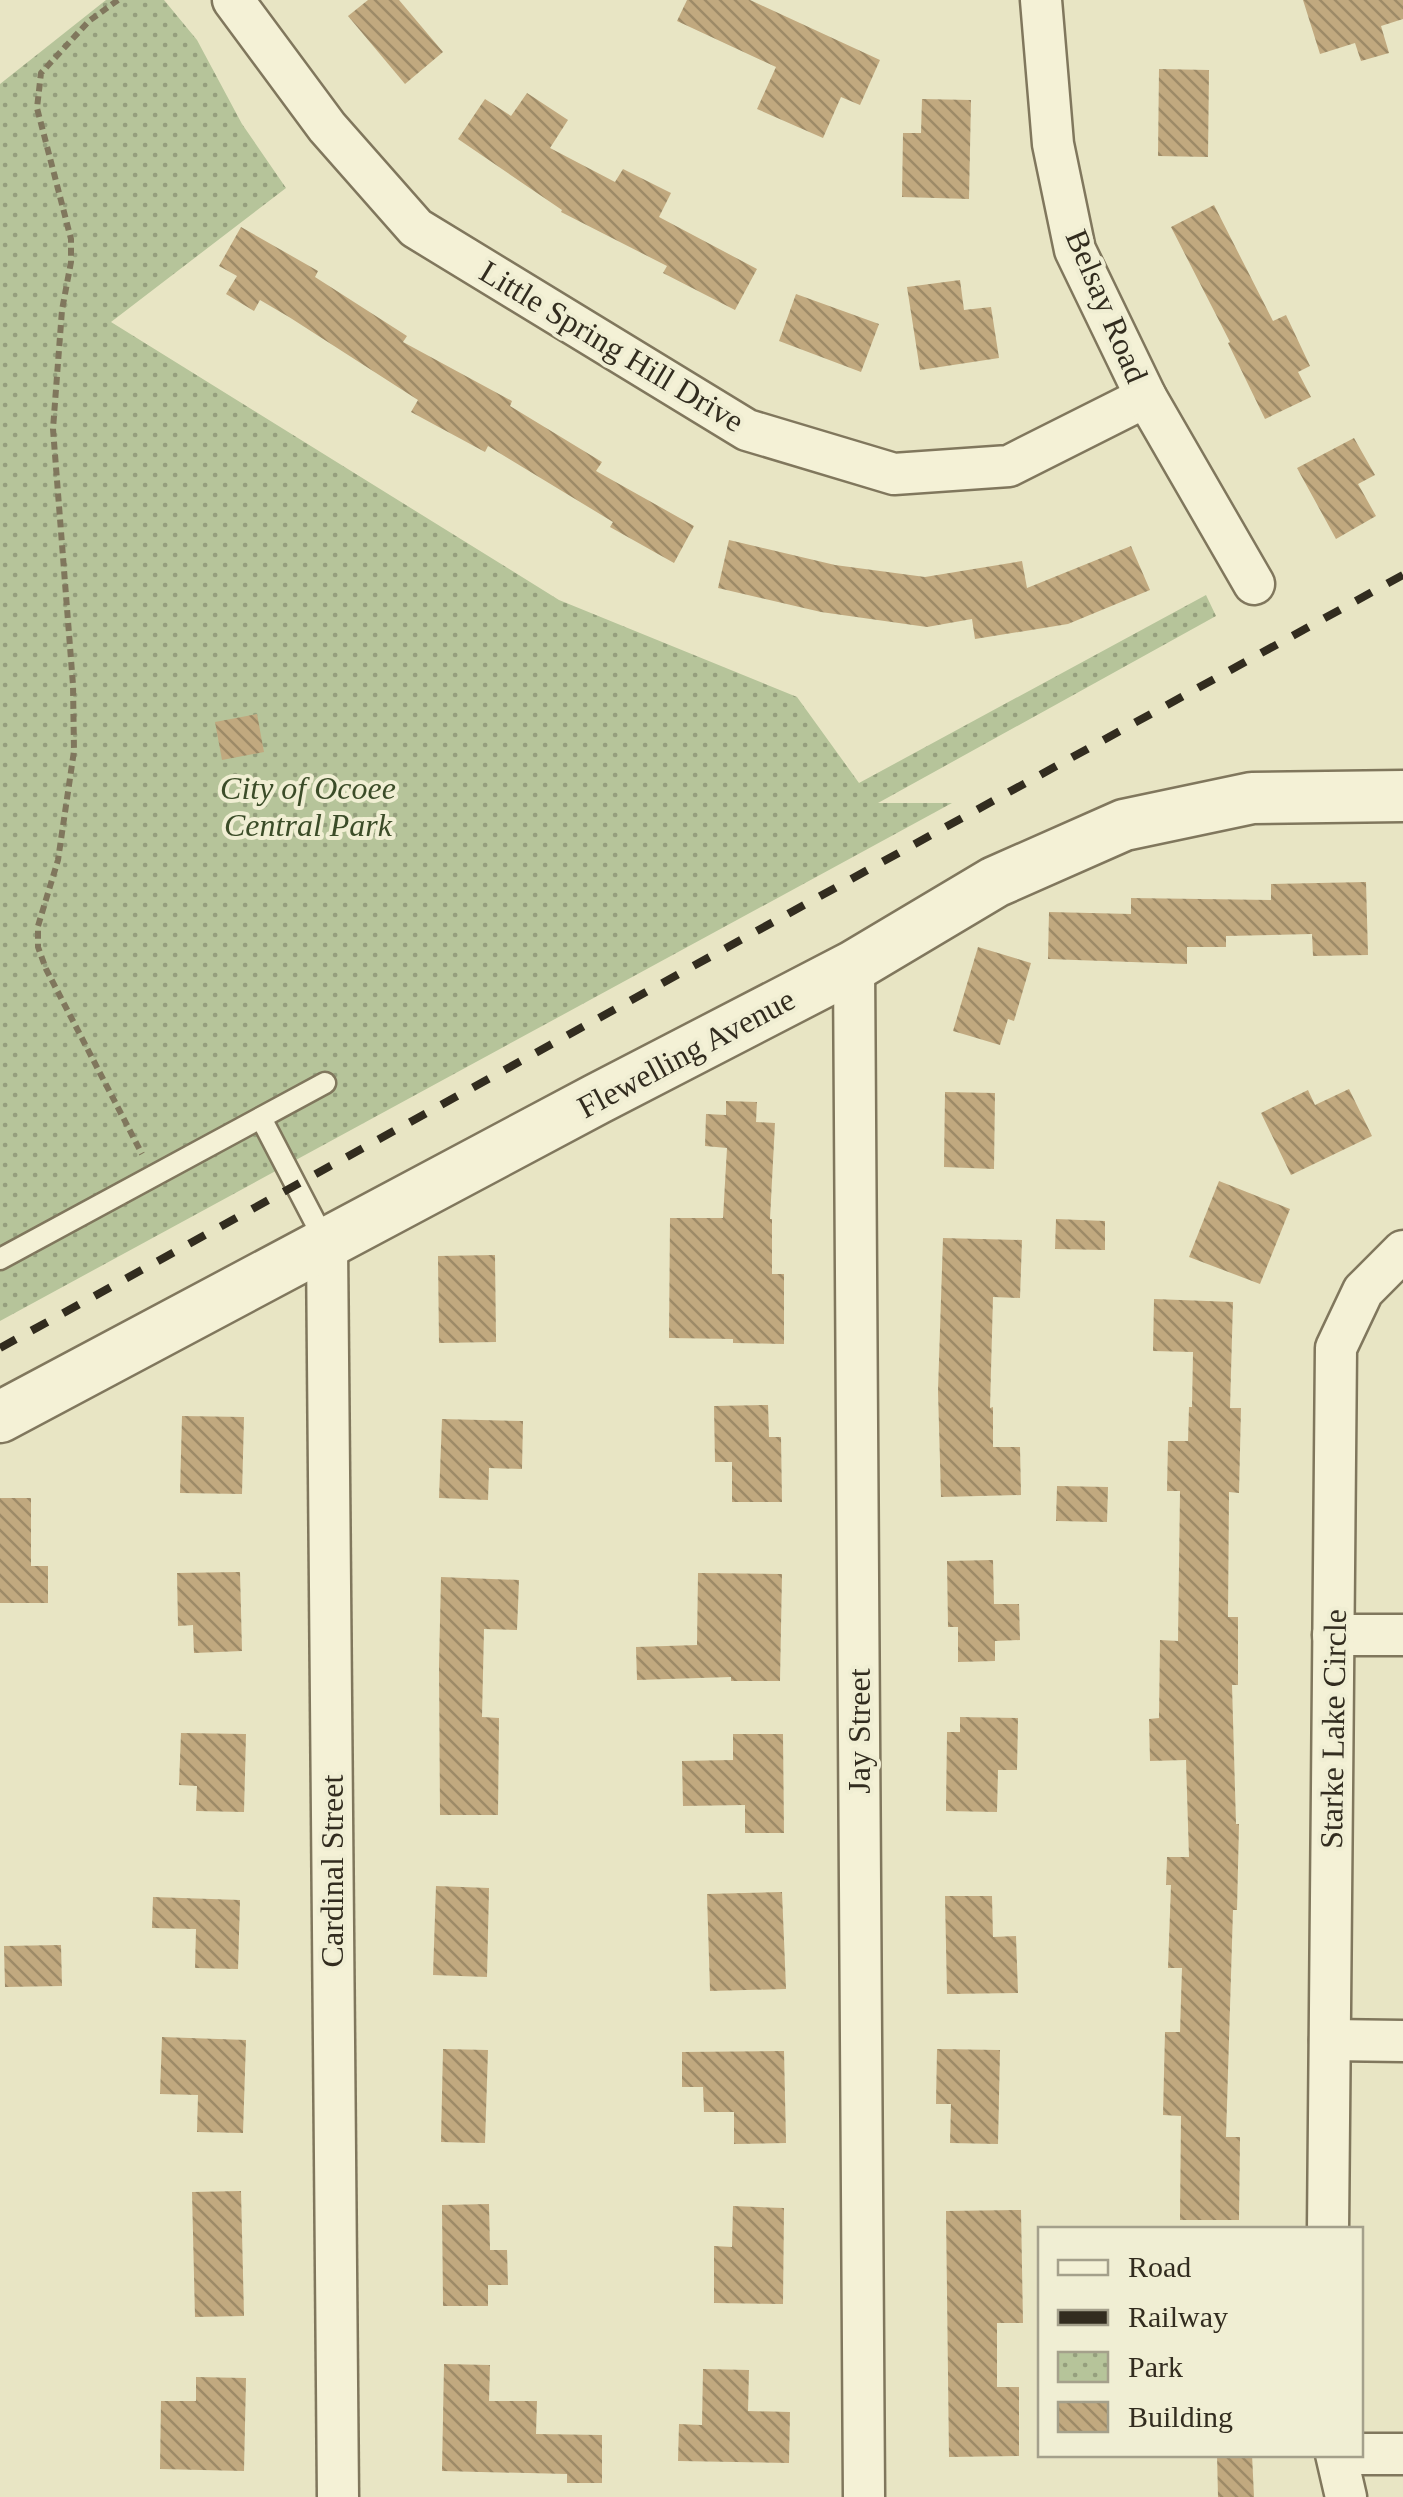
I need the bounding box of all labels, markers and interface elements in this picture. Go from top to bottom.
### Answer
street label: Belsay Road [1059,224,1155,388]
street label: Little Spring Hill Drive [474,253,750,439]
park label: City of Ocoee Central Park [220,770,396,843]
street label: Flewelling Avenue [571,981,801,1125]
street label: Starke Lake Circle [1313,1609,1353,1849]
street label: Jay Street [841,1668,877,1794]
street label: Cardinal Street [314,1774,350,1967]
legend [1038,2227,1363,2457]
text: Road [1128,2250,1191,2283]
text: Railway [1128,2300,1228,2333]
text: Park [1128,2350,1183,2383]
text: Building [1128,2400,1233,2433]

